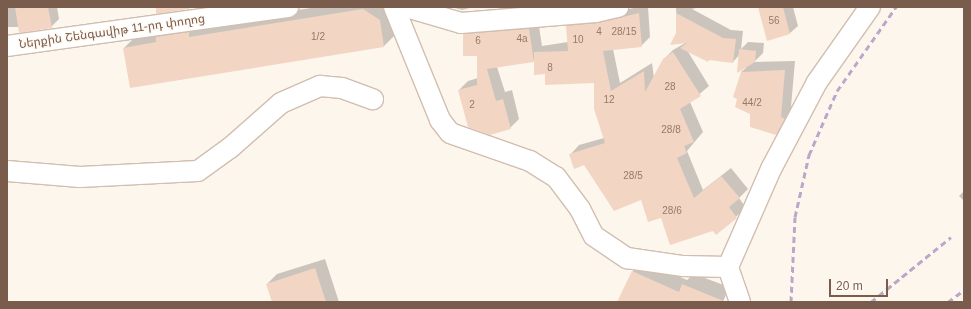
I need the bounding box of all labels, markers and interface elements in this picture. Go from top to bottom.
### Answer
street label: Ներքին Շենգավիթ 11-րդ փողոց [18,12,206,52]
house number: 56 [768,15,780,27]
house number: 4 [596,26,602,38]
house number: 28/15 [611,26,637,38]
house number: 1/2 [311,31,325,43]
house number: 4a [516,33,528,45]
house number: 10 [572,34,584,46]
house number: 6 [475,35,481,47]
house number: 8 [547,62,553,74]
house number: 28 [664,81,676,93]
house number: 12 [603,94,615,106]
house number: 44/2 [742,97,762,109]
house number: 2 [469,99,475,111]
house number: 28/8 [661,124,681,136]
house number: 28/5 [623,170,643,182]
house number: 28/6 [662,205,682,217]
scale bar [831,271,890,297]
text: 20 m [836,279,863,293]

